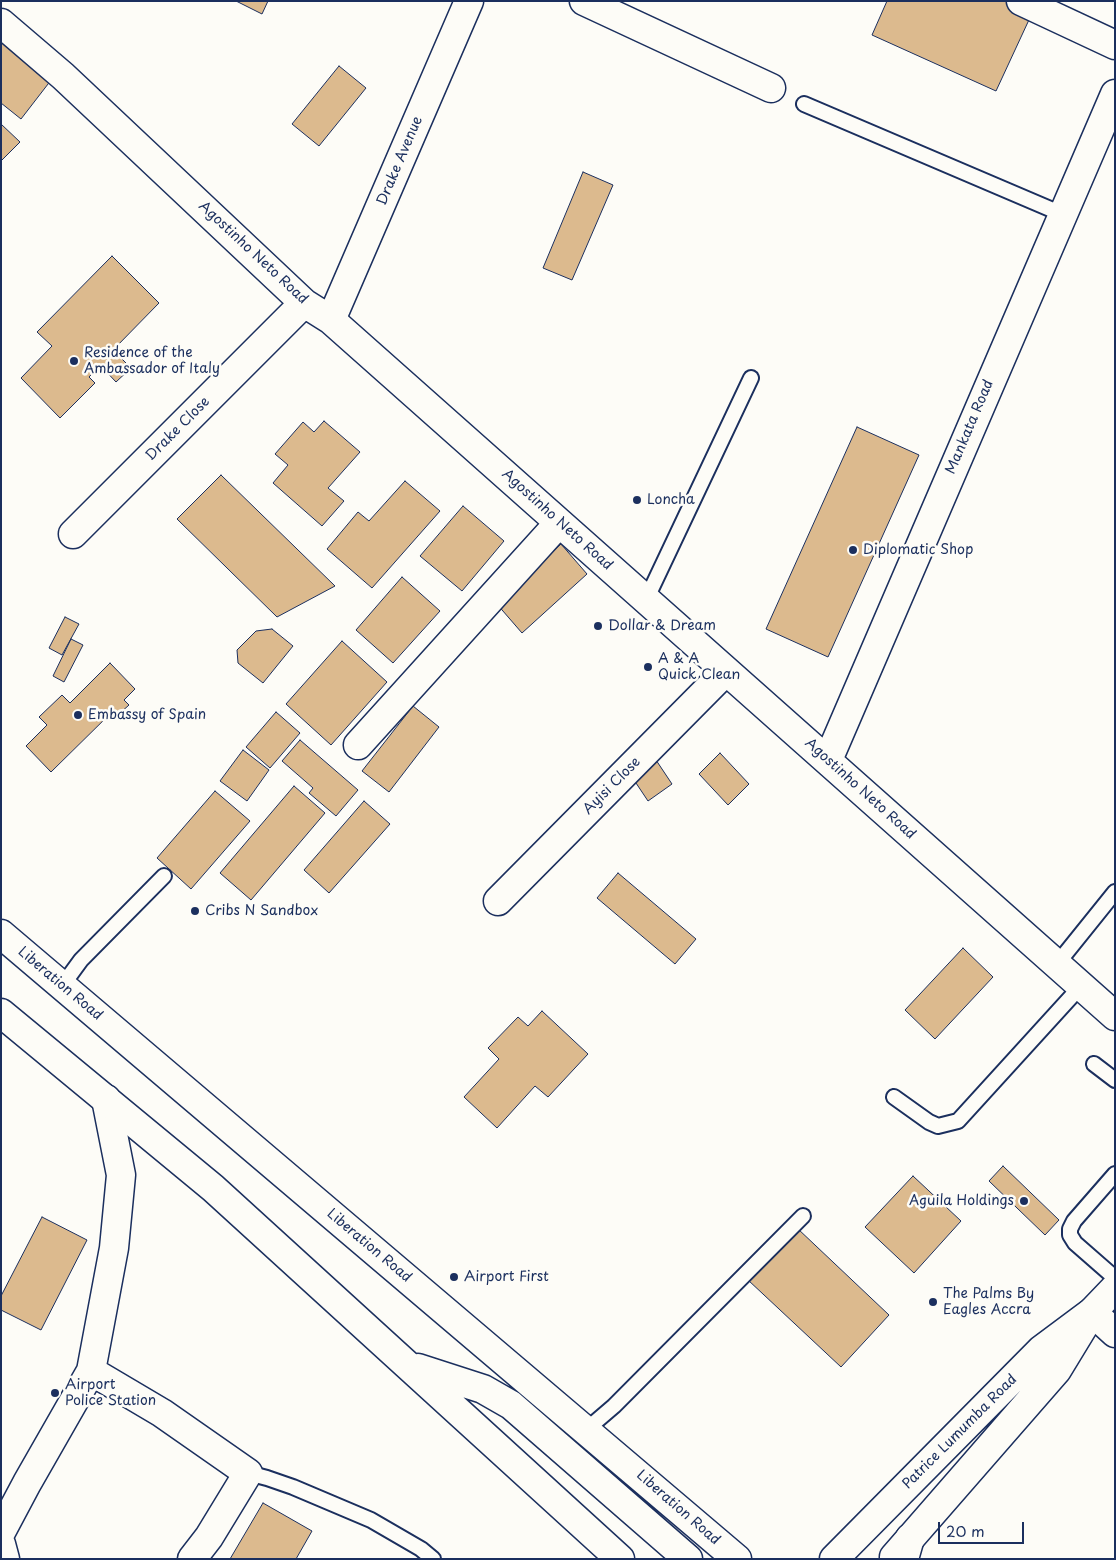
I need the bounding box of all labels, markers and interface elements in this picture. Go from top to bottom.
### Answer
street label: Drake Avenue [374,114,426,208]
street label: Agostinho Neto Road [195,198,311,308]
place label: Residence of the Ambassador of Italy [84,345,220,378]
marker: Residence of the Ambassador of Italy [68,355,80,367]
street label: Mankata Road [943,377,997,477]
street label: Drake Close [143,394,213,464]
street label: Agostinho Neto Road [498,466,616,574]
place label: Loncha [647,492,695,508]
marker: Loncha [631,494,643,506]
place label: Diplomatic Shop [863,542,973,558]
marker: Diplomatic Shop [847,544,859,556]
place label: Dollar & Dream [608,618,716,634]
marker: Dollar & Dream [592,620,604,632]
place label: A & A Quick Clean [658,651,740,684]
marker: A & A Quick Clean [642,661,654,673]
place label: Embassy of Spain [88,707,206,723]
marker: Embassy of Spain [72,709,84,721]
street label: Agostinho Neto Road [801,735,919,843]
street label: Ayisi Close [580,754,644,818]
place label: Cribs N Sandbox [205,903,318,919]
marker: Cribs N Sandbox [189,905,201,917]
street label: Liberation Road [14,944,106,1024]
place label: Aguila Holdings [909,1193,1014,1209]
marker: Aguila Holdings [1018,1195,1030,1207]
street label: Liberation Road [323,1206,415,1286]
place label: Airport First [464,1269,549,1285]
marker: Airport First [448,1271,460,1283]
place label: The Palms By Eagles Accra [943,1286,1034,1318]
marker: The Palms By Eagles Accra [927,1296,939,1308]
street label: Patrice Lumumba Road [899,1371,1021,1493]
place label: Airport Police Station [65,1377,156,1410]
marker: Airport Police Station [49,1387,61,1399]
street label: Liberation Road [633,1467,723,1549]
scale bar [941,1512,1027,1544]
text: 20 m [946,1519,985,1542]

